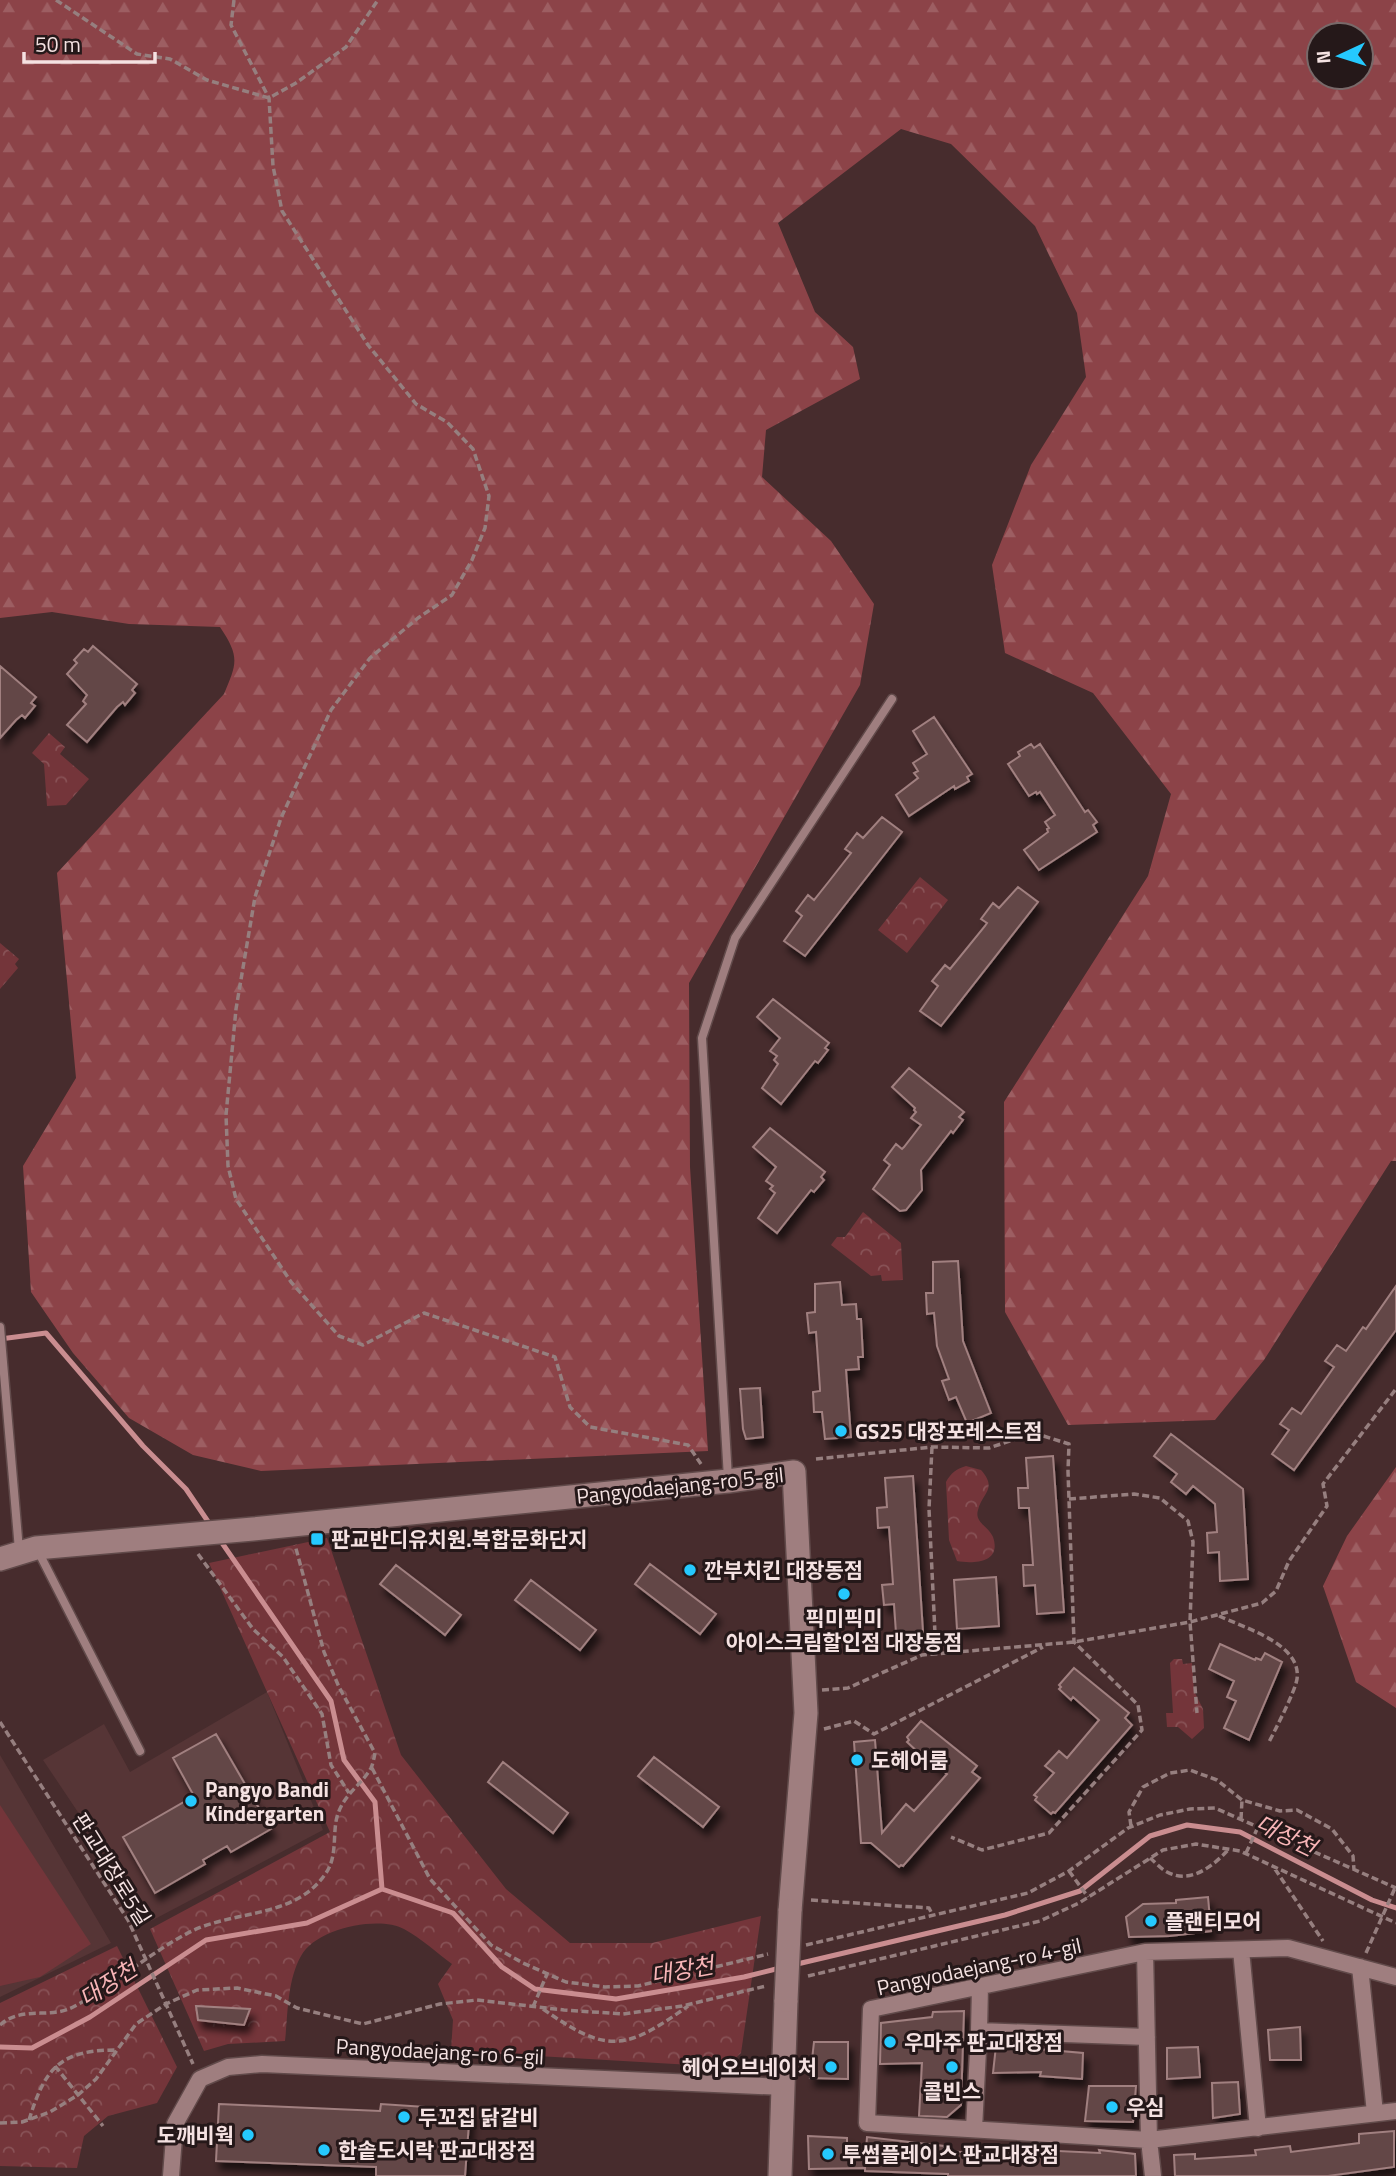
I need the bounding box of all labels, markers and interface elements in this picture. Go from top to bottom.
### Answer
scale bar [24,21,156,65]
north arrow [1305,21,1375,91]
text: 50 m [35,28,81,60]
text: N [1308,50,1337,65]
place label: GS25 대장포레스트점 [855,1415,1043,1447]
marker: GS25 대장포레스트점 [833,1423,849,1439]
street label: Pangyodaejang-ro 5-gil [575,1458,785,1512]
place label: 판교반디유치원.복합문화단지 [331,1523,588,1555]
marker: 판교반디유치원.복합문화단지 [309,1531,325,1547]
place label: 깐부치킨 대장동점 [704,1554,863,1586]
marker: 깐부치킨 대장동점 [682,1562,698,1578]
marker: 픽미픽미 아이스크림할인점 대장동점 [836,1586,852,1602]
place label: 픽미픽미 아이스크림할인점 대장동점 [726,1602,962,1658]
place label: 도헤어룸 [871,1744,948,1776]
marker: 도헤어룸 [849,1752,865,1768]
place label: Pangyo Bandi Kindergarten [205,1773,329,1829]
marker: Pangyo Bandi Kindergarten [183,1793,199,1809]
water label: 대장천 [1250,1805,1325,1866]
street label: 판교대장로5길 [65,1806,159,1932]
place label: 플랜티모어 [1165,1905,1262,1937]
marker: 플랜티모어 [1143,1913,1159,1929]
street label: Pangyodaejang-ro 4-gil [874,1929,1084,2003]
water label: 대장천 [648,1947,719,1993]
water label: 대장천 [72,1949,147,2015]
place label: 우마주 판교대장점 [904,2026,1063,2058]
street label: Pangyodaejang-ro 6-gil [335,2030,545,2072]
marker: 우마주 판교대장점 [882,2034,898,2050]
place label: 헤어오브네이처 [682,2051,817,2083]
marker: 헤어오브네이처 [823,2059,839,2075]
marker: 콜빈스 [944,2059,960,2075]
place label: 콜빈스 [923,2075,981,2107]
place label: 우심 [1126,2091,1165,2123]
marker: 우심 [1104,2099,1120,2115]
place label: 두꼬집 닭갈비 [418,2101,539,2133]
marker: 두꼬집 닭갈비 [396,2109,412,2125]
place label: 도깨비웍 [157,2119,234,2151]
marker: 도깨비웍 [240,2127,256,2143]
place label: 한솥도시락 판교대장점 [338,2134,536,2166]
place label: 투썸플레이스 판교대장점 [842,2138,1059,2170]
marker: 한솥도시락 판교대장점 [316,2142,332,2158]
marker: 투썸플레이스 판교대장점 [820,2146,836,2162]

